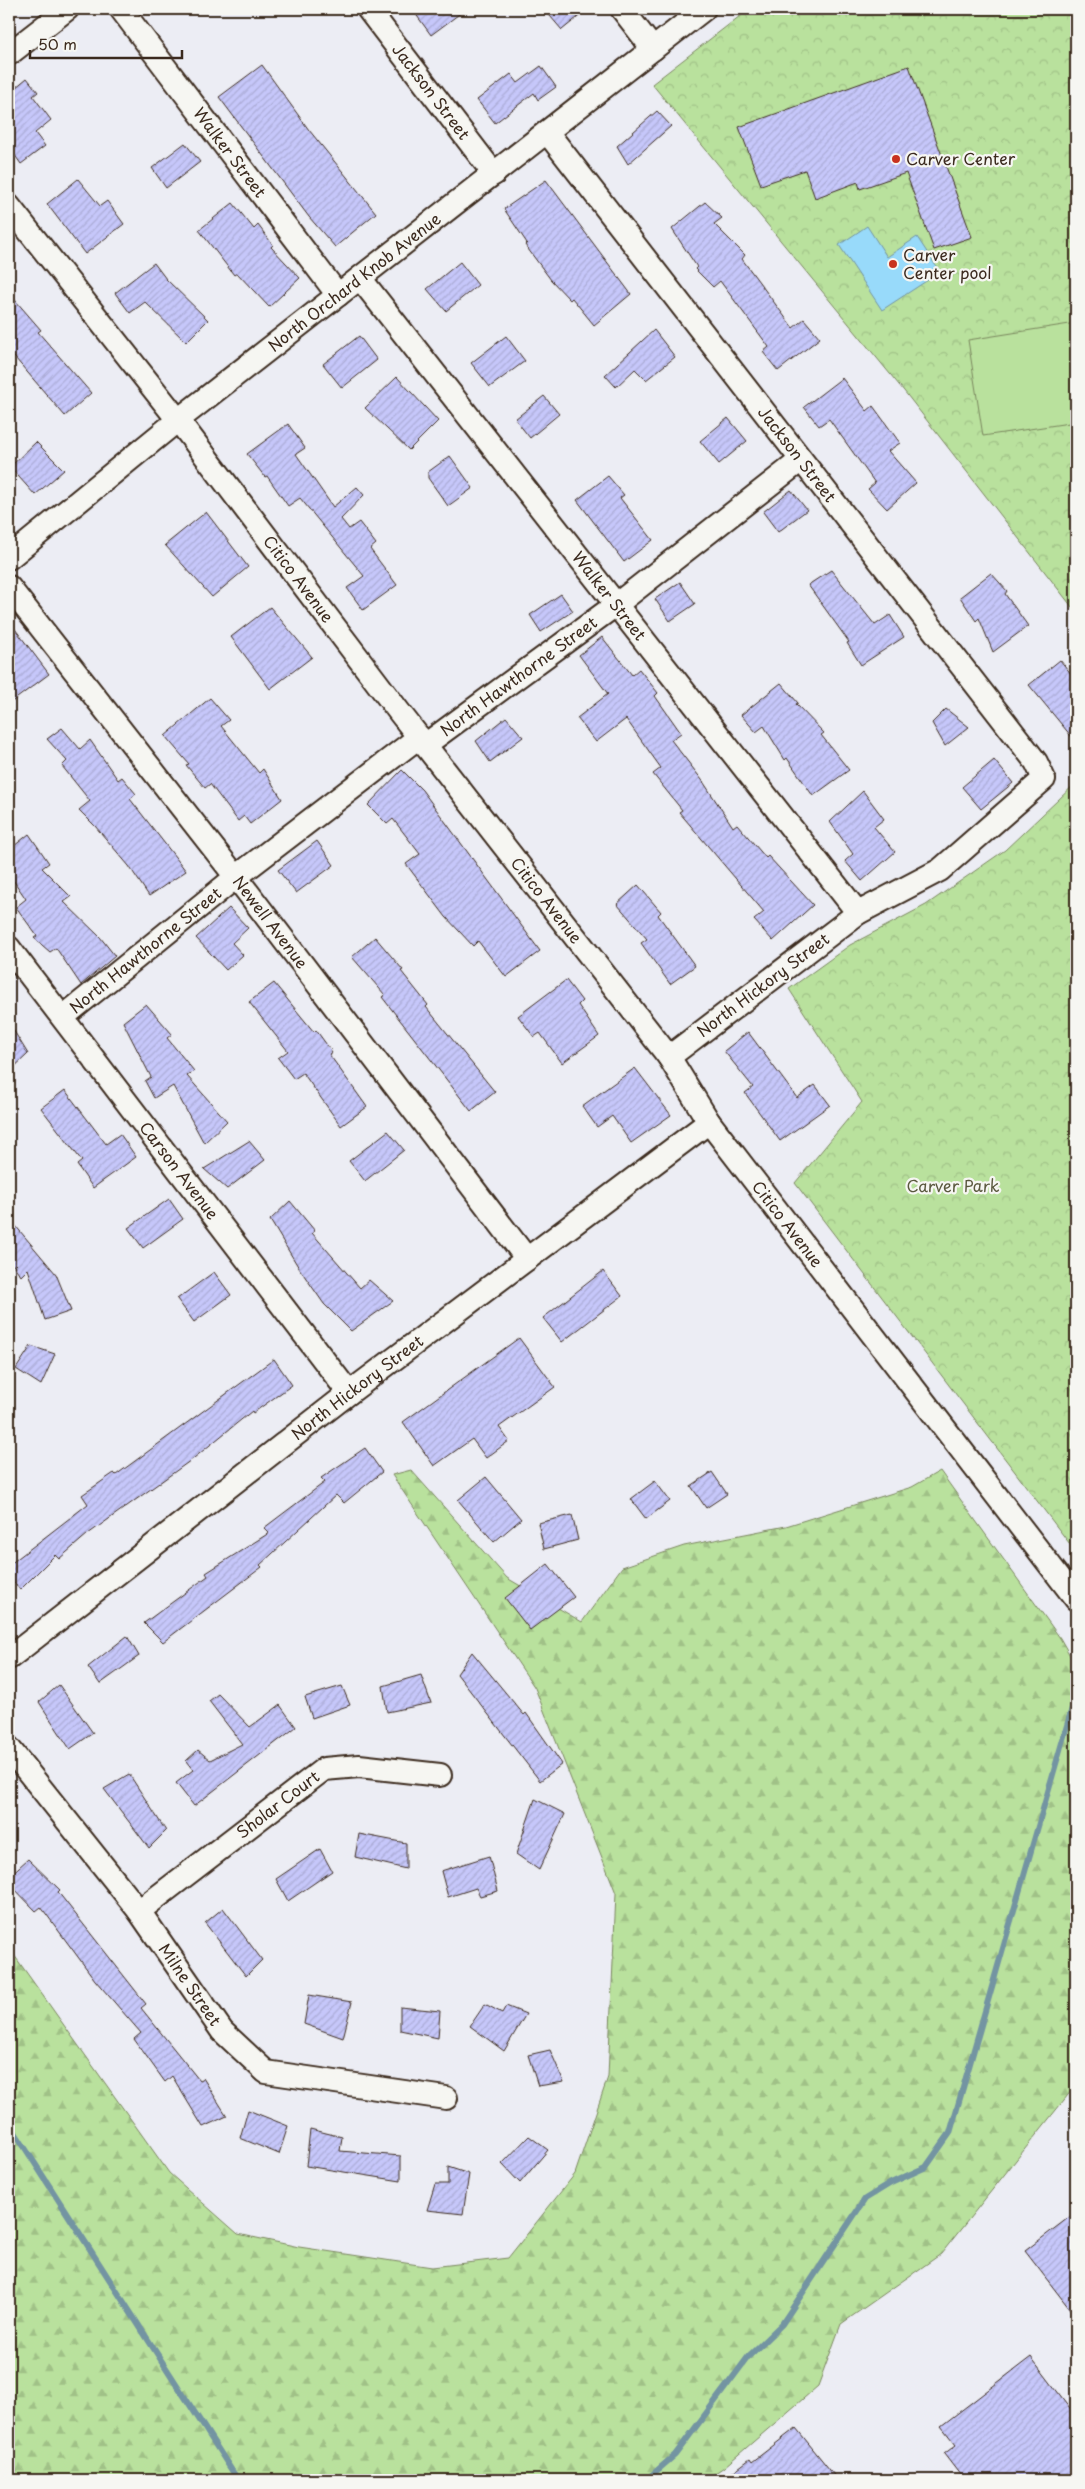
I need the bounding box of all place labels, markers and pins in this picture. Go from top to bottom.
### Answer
place label: Carver Center [906,146,1016,170]
marker: Carver Center [890,153,902,165]
place label: Carver Center pool [903,242,992,284]
marker: Carver Center pool [887,258,899,270]

